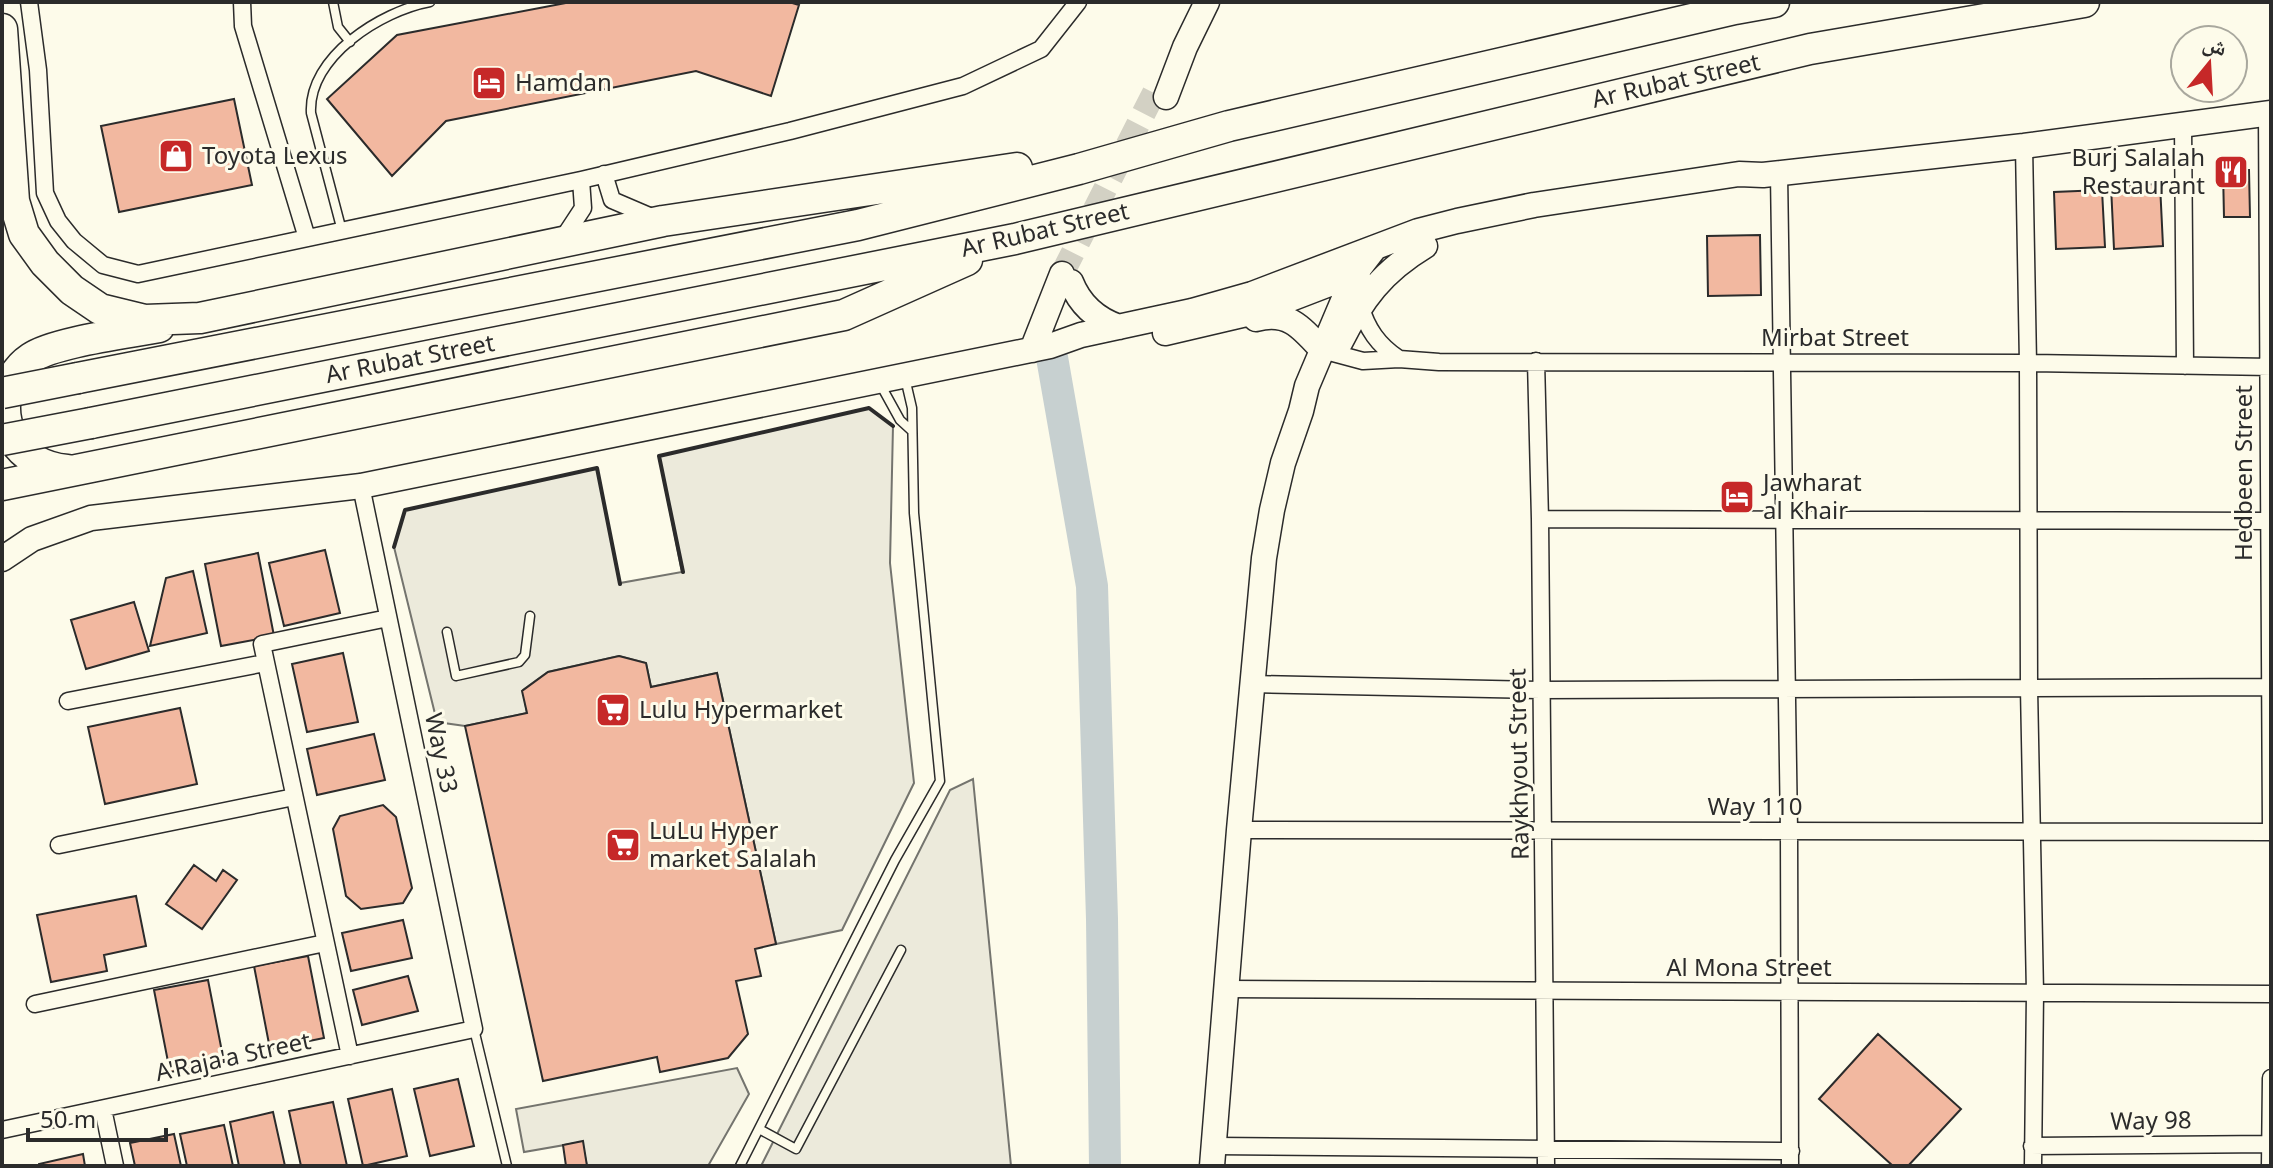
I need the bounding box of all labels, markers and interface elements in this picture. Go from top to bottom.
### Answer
north arrow [2169,24,2249,104]
text: ش [2200,26,2231,62]
street label: Ar Rubat Street [1588,44,1763,115]
hotel icon: Hamdan [470,64,508,102]
place label: Hamdan [515,65,612,98]
shop icon: Toyota Lexus [157,137,195,175]
place label: Toyota Lexus [202,138,348,171]
place label: Burj Salalah Restaurant [2071,140,2205,201]
restaurant icon: Burj Salalah Restaurant [2212,153,2250,191]
street label: Ar Rubat Street [957,193,1132,264]
street label: Mirbat Street [1761,320,1909,353]
street label: Ar Rubat Street [322,325,497,390]
street label: Hedbeen Street [2226,385,2259,561]
place label: Jawharat al Khair [1761,465,1862,526]
hotel icon: Jawharat al Khair [1718,478,1756,516]
street label: Raykhyout Street [1499,668,1536,860]
supermarket icon: Lulu Hypermarket [594,691,632,729]
place label: Lulu Hypermarket [639,692,843,725]
street label: Way 33 [418,710,467,796]
street label: Way 110 [1708,789,1802,822]
place label: LuLu Hyper market Salalah [649,813,817,874]
supermarket icon: LuLu Hyper market Salalah [604,826,642,864]
street label: Al Mona Street [1666,950,1832,983]
street label: A'Raja'a Street [152,1023,314,1088]
scale bar [28,1092,166,1142]
text: 50 m [40,1102,96,1135]
street label: Way 98 [2110,1102,2192,1137]

